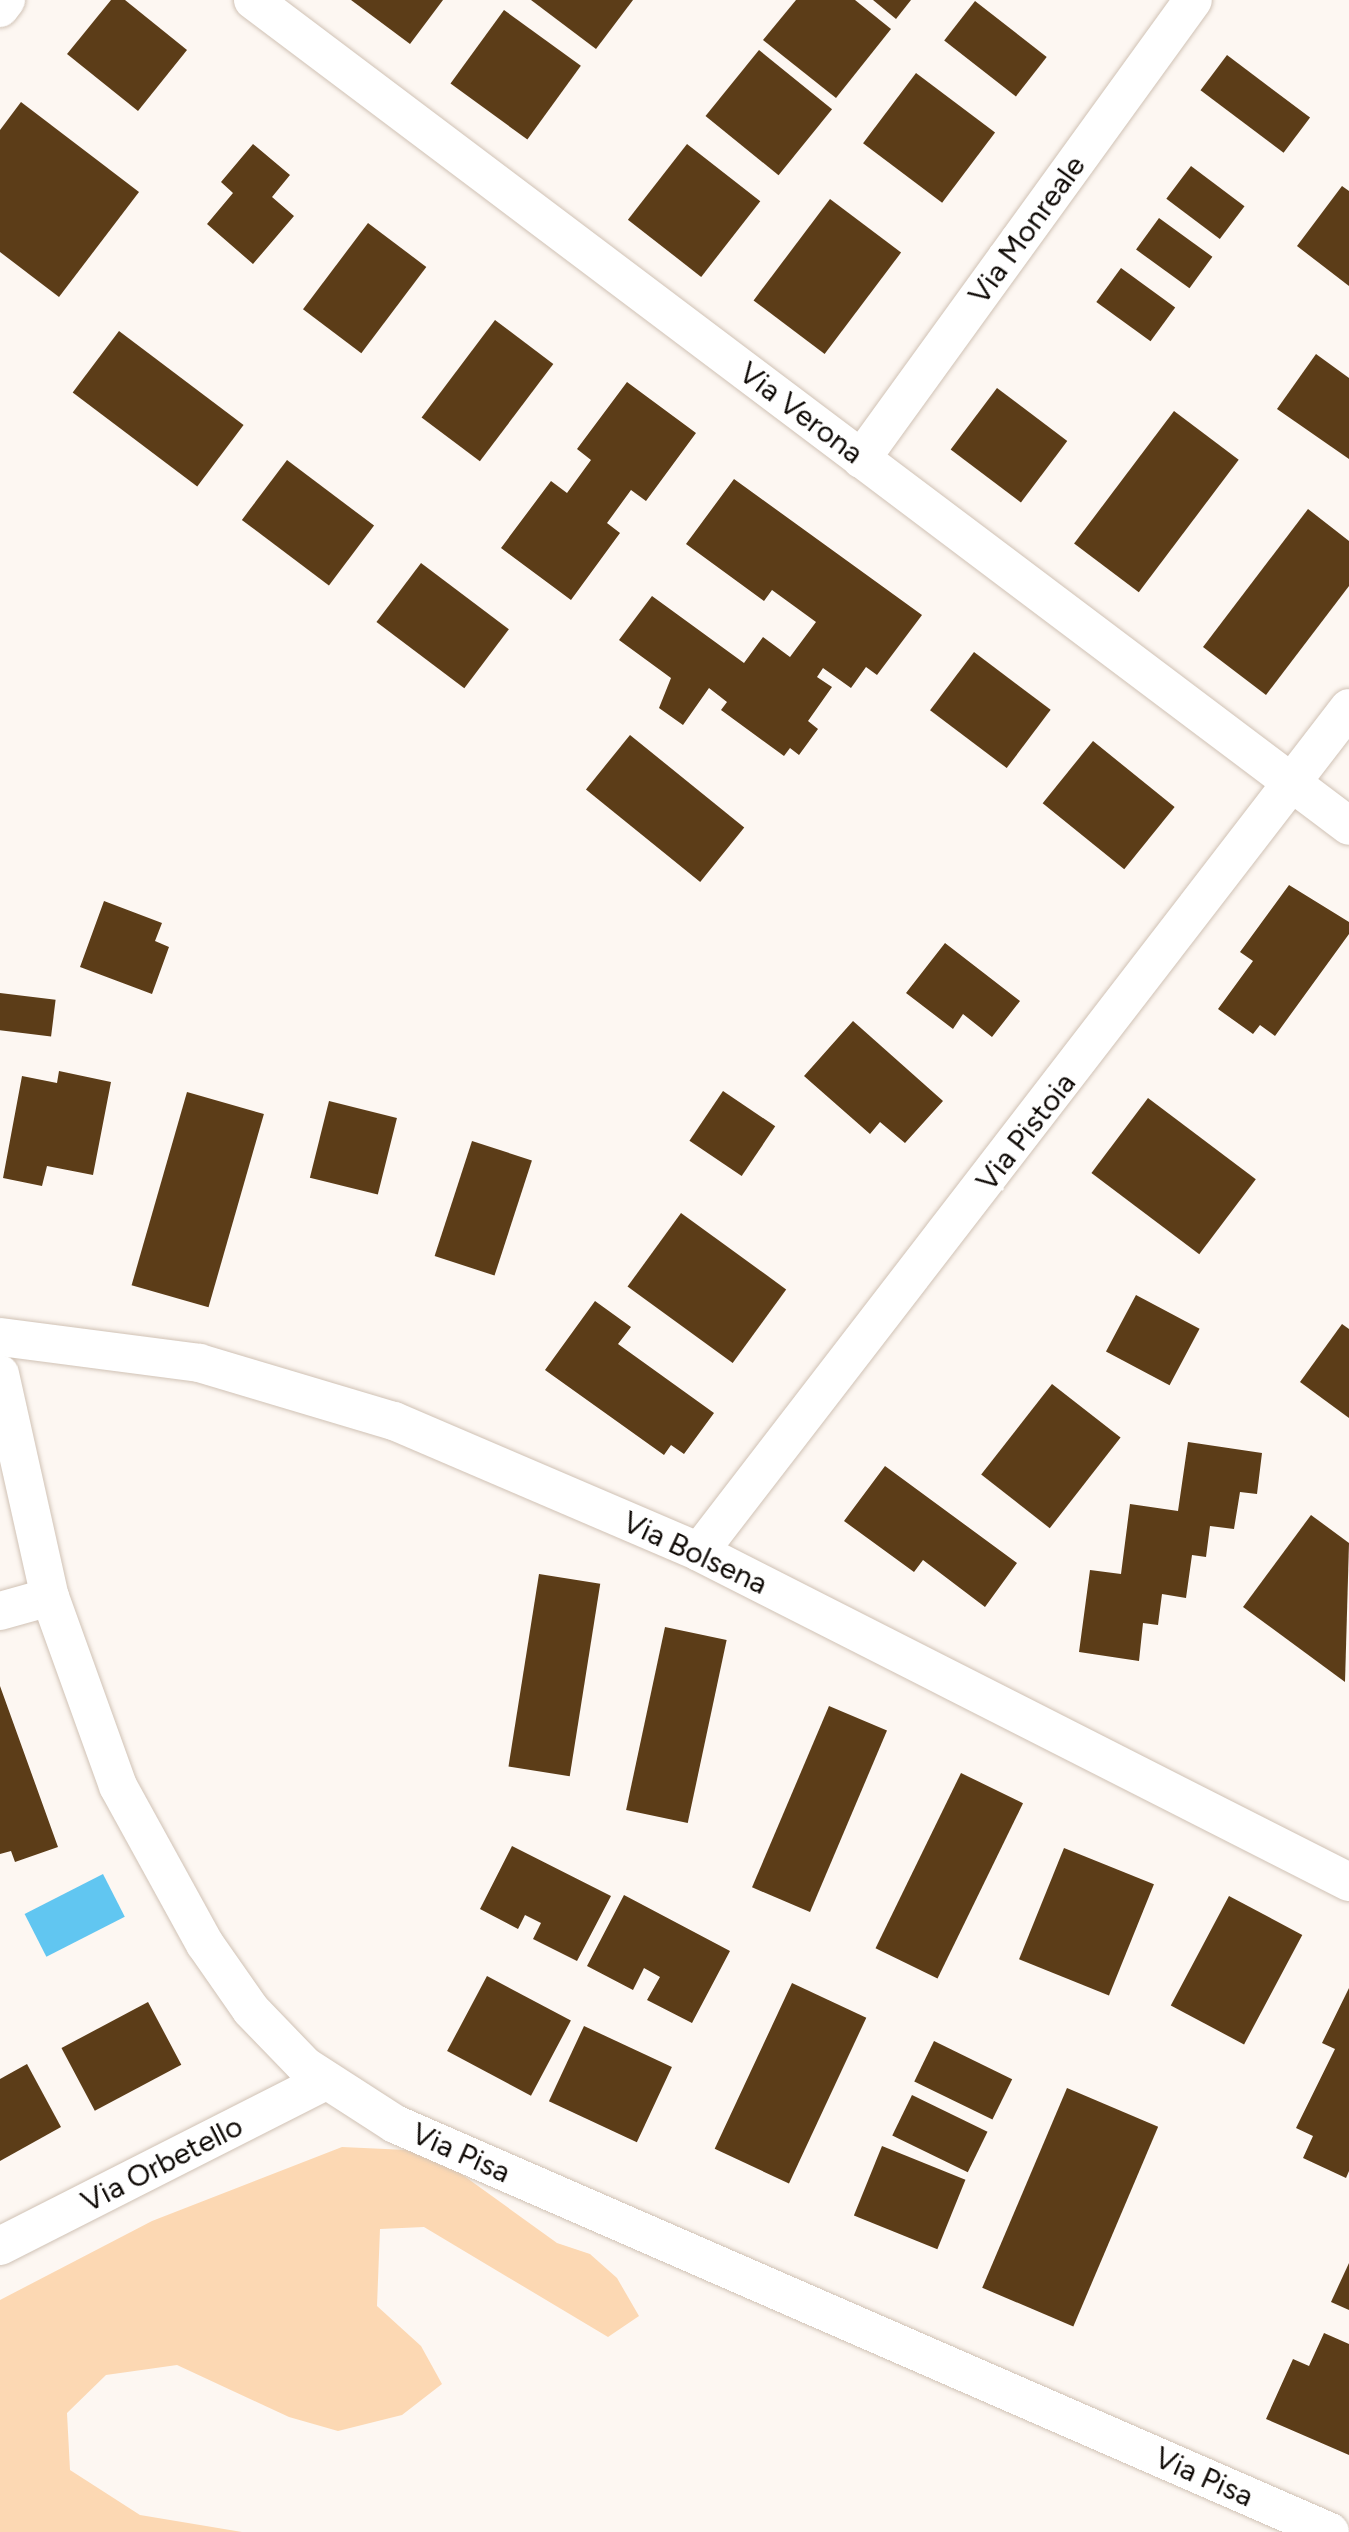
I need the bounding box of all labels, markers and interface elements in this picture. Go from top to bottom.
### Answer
street label: Via Monreale [961,149,1093,311]
street label: Via Verona [732,355,870,471]
street label: Via Pistoia [969,1066,1083,1198]
street label: Via Bolsena [617,1504,773,1602]
street label: Via Orbetello [75,2108,249,2220]
street label: Via Pisa [406,2115,516,2191]
street label: Via Pisa [1149,2439,1259,2515]

